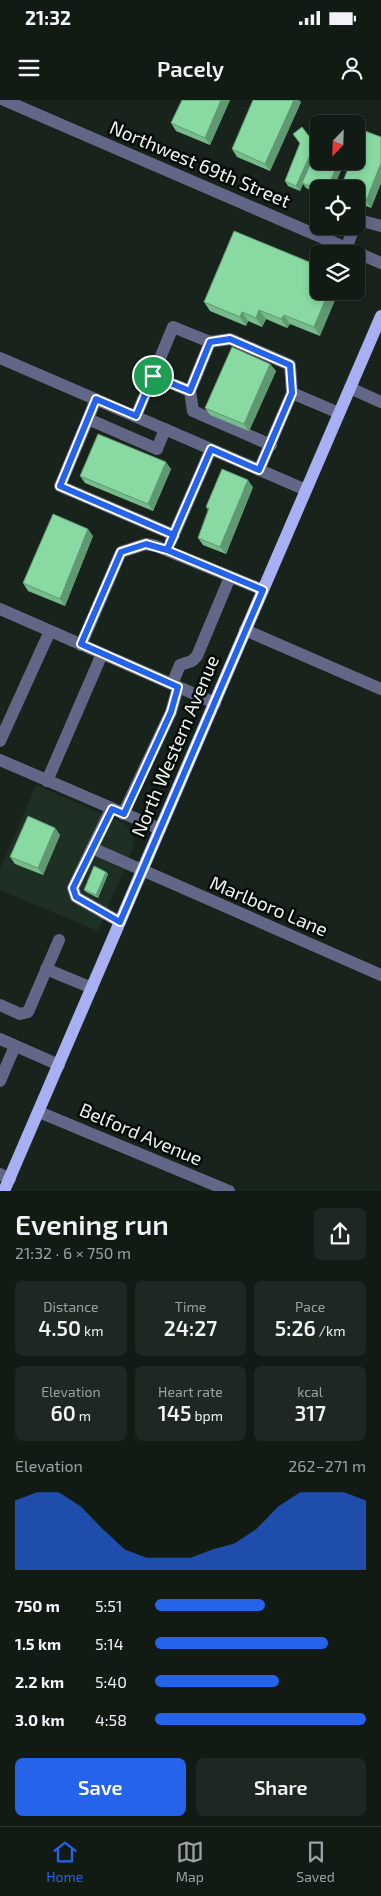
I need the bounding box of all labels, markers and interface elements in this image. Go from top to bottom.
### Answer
text: 21:32 [25,6,71,29]
icon: menu [15,54,43,82]
icon: person [338,54,366,82]
text: Pacely [157,55,224,81]
street label: Northwest 69th Street [106,115,294,212]
north arrow [310,115,365,170]
map controls [310,115,365,300]
button: locate [310,180,365,235]
button: layers [310,245,365,300]
pin [132,355,174,397]
icon: arrive [139,362,167,390]
street label: North Western Avenue [126,651,223,840]
street label: Marlboro Lane [207,870,332,941]
street label: Belford Avenue [76,1097,206,1170]
text: Evening run [15,1207,169,1241]
button: share [314,1208,366,1260]
text: 21:32 · 6 × 750 m [15,1243,131,1262]
text: Distance [43,1298,98,1315]
text: Time [175,1298,206,1315]
text: Pace [295,1298,325,1315]
text: 4.50 [38,1315,81,1340]
text: 24:27 [164,1315,217,1340]
text: 5:26 [275,1315,316,1340]
text: km [81,1322,103,1339]
text: /km [316,1322,345,1339]
text: Elevation [41,1383,101,1400]
text: Heart rate [158,1383,223,1400]
text: kcal [297,1383,323,1400]
text: 60 [51,1400,76,1425]
text: 145 [158,1400,191,1425]
text: 317 [294,1400,326,1425]
text: m [76,1407,91,1424]
text: bpm [191,1407,223,1424]
text: Elevation [15,1456,83,1475]
text: 262–271 m [288,1456,366,1475]
text: 750 m [15,1596,60,1615]
text: 5:51 [95,1596,122,1615]
text: 1.5 km [15,1634,61,1653]
text: 5:14 [95,1634,124,1653]
text: 2.2 km [15,1672,64,1691]
text: 5:40 [95,1672,127,1691]
text: 3.0 km [15,1710,65,1729]
text: 4:58 [95,1710,127,1729]
button: Save [15,1758,186,1816]
button: Share [196,1758,366,1816]
tab: Home [46,1838,83,1885]
tab: Map [176,1838,204,1885]
tab: Saved [296,1838,335,1885]

